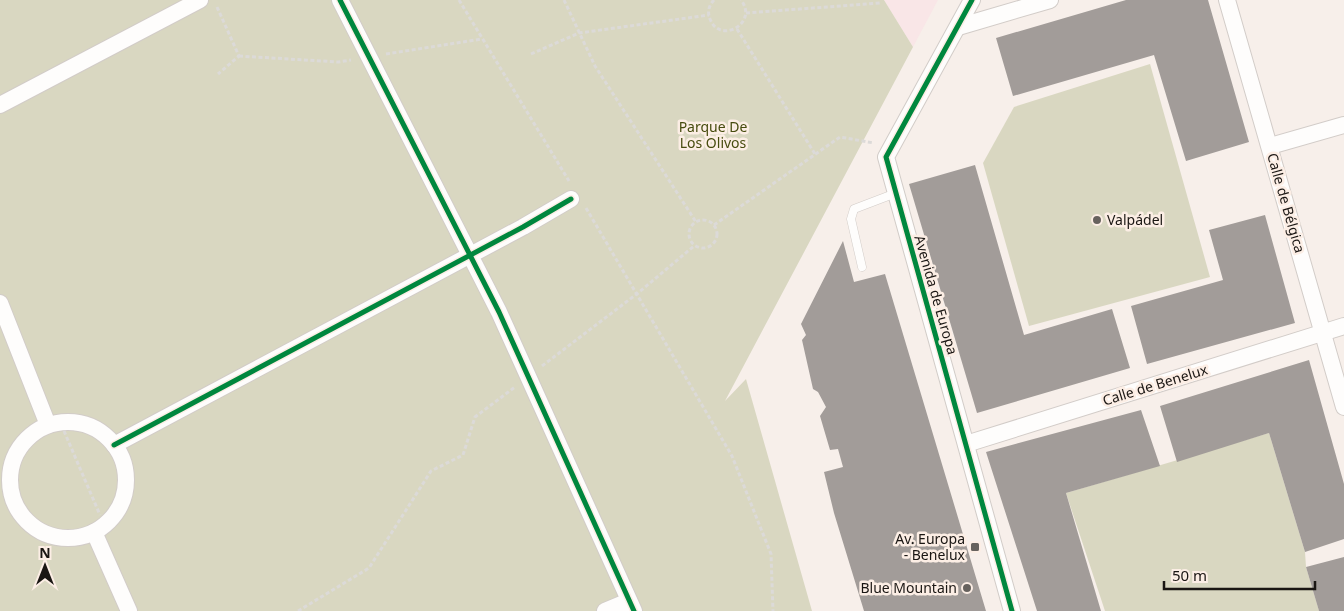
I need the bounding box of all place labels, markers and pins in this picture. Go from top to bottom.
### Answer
place label: Valpádel [1107,210,1163,229]
marker: Valpádel [1091,214,1103,226]
place label: Av. Europa - Benelux [895,529,966,564]
marker: Av. Europa - Benelux [969,541,981,553]
place label: Blue Mountain [860,578,957,597]
marker: Blue Mountain [961,582,973,594]

